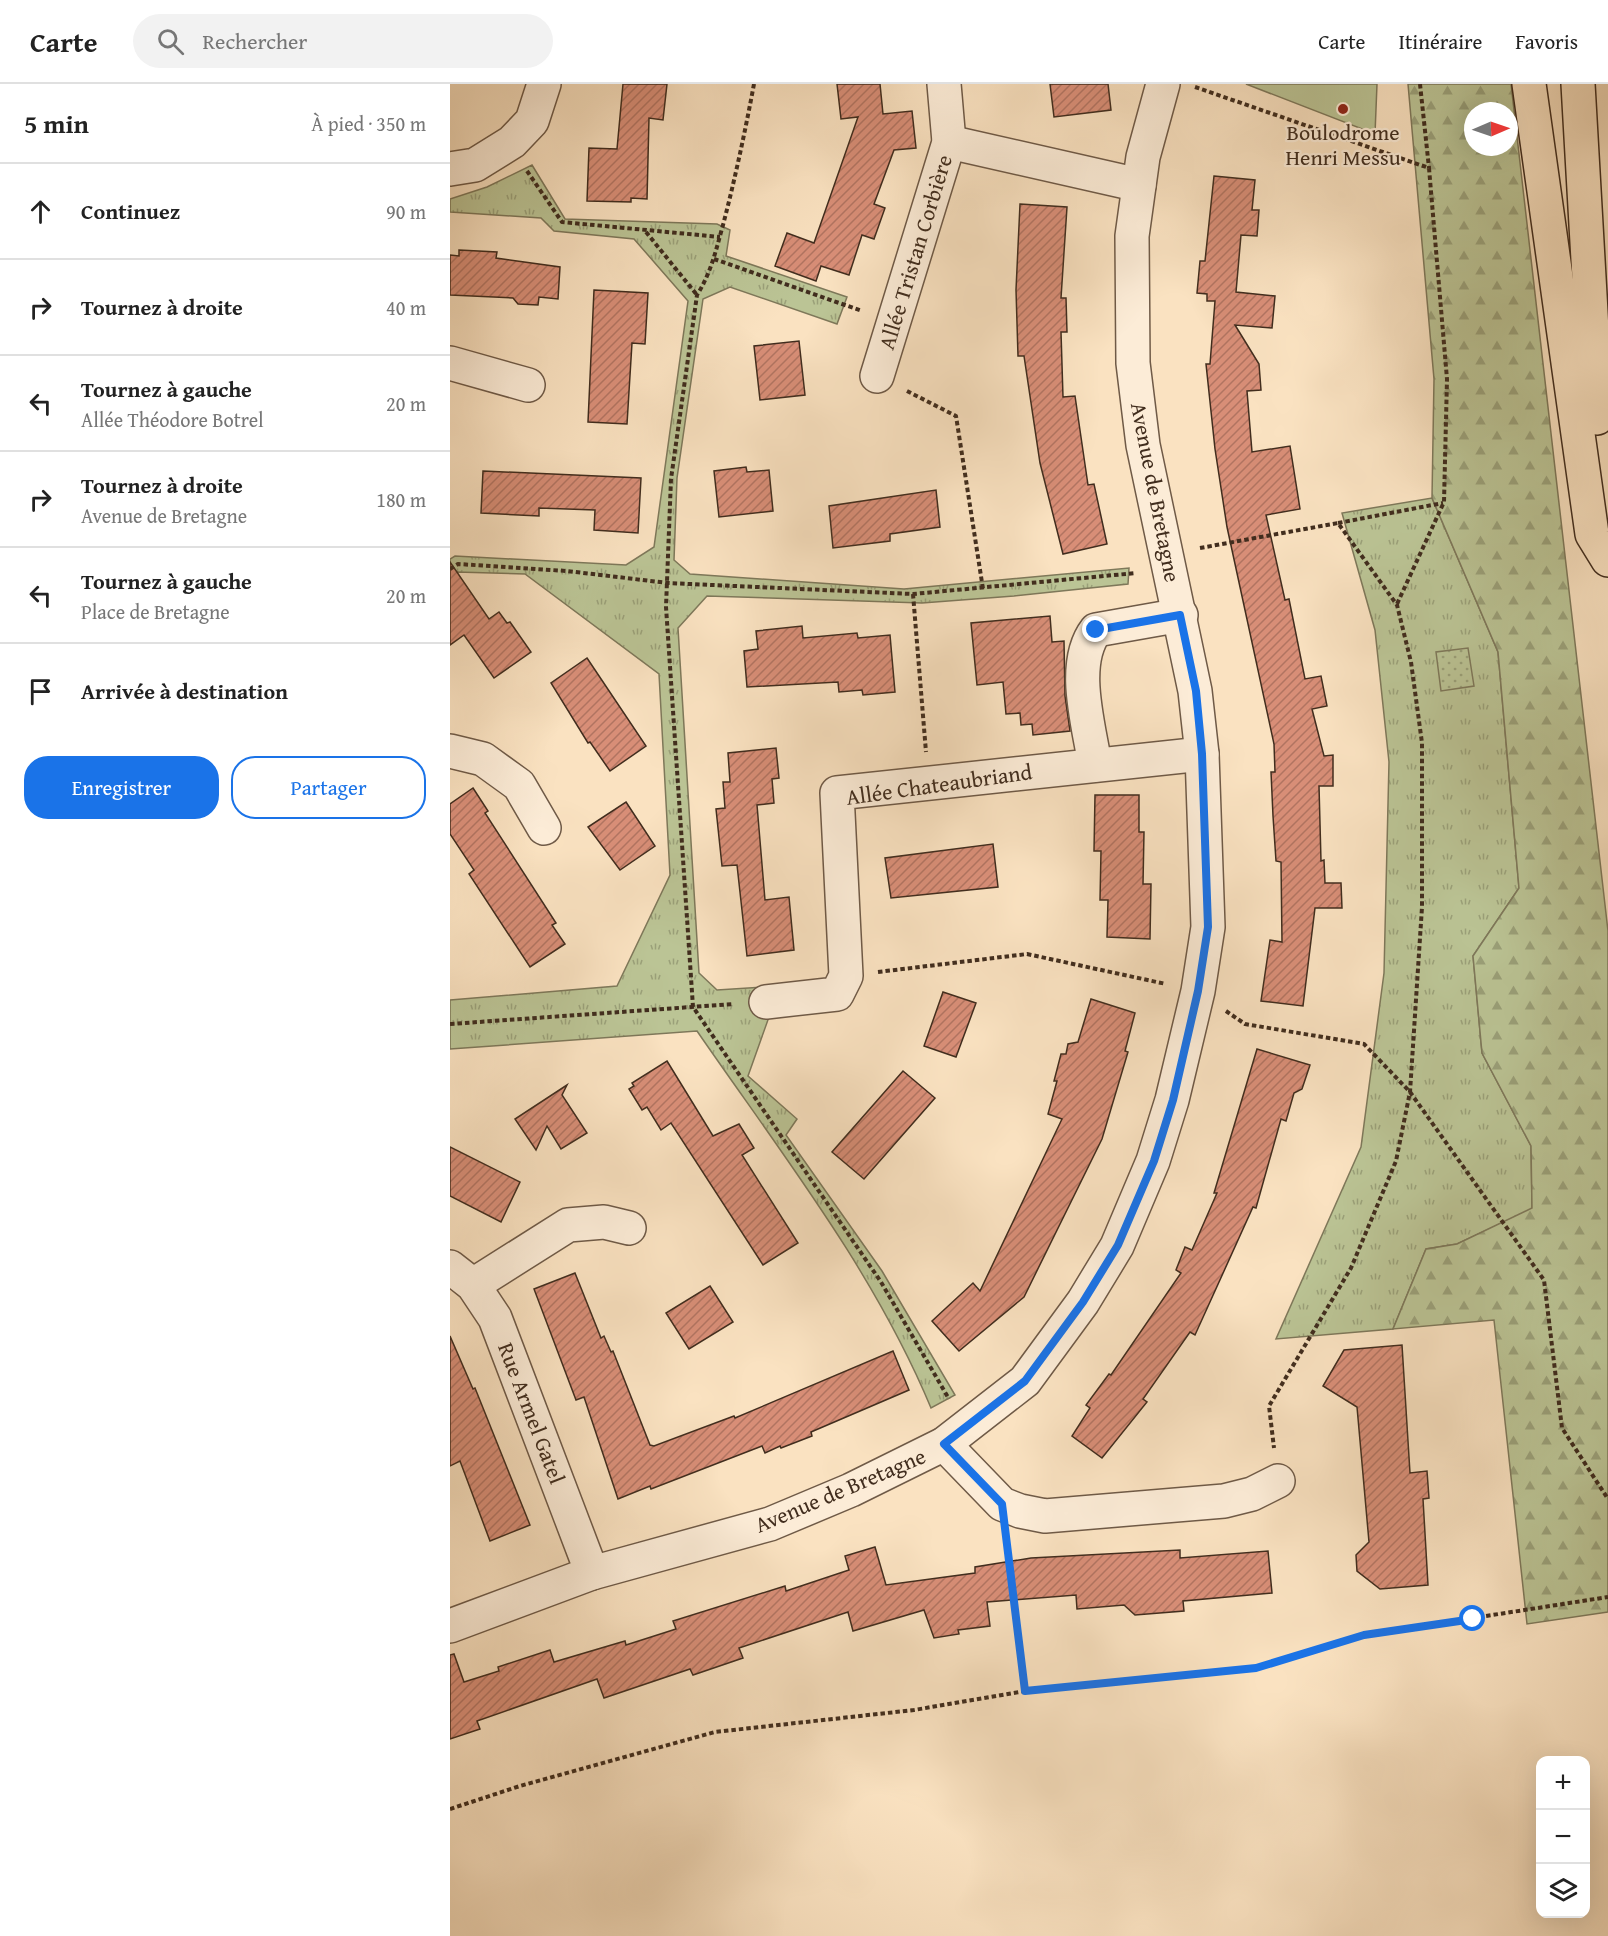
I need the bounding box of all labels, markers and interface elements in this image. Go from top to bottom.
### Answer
search box [133,14,553,68]
text: Carte [30,21,97,62]
icon: search [154,25,187,58]
text: Rechercher [202,25,307,57]
text: Carte [1318,26,1365,57]
text: Itinéraire [1398,26,1482,57]
text: Favoris [1515,26,1578,57]
marker: Boulodrome Henri Messu [1336,102,1350,116]
north arrow [1464,102,1518,156]
text: 5 min [24,104,89,143]
text: À pied · 350 m [311,109,426,138]
place label: Boulodrome Henri Messu [1285,116,1401,173]
street label: Allée Tristan Corbière [870,151,960,353]
icon: ahead [24,195,57,228]
text: Continuez [81,195,180,227]
text: 90 m [386,197,426,226]
icon: right [24,291,57,324]
text: Tournez à droite [81,291,243,323]
text: 40 m [386,293,426,322]
text: Tournez à gauche [81,373,252,405]
icon: left [24,387,57,420]
text: 20 m [386,389,426,418]
street label: Avenue de Bretagne [1123,399,1189,585]
text: Allée Théodore Botrel [81,405,264,434]
text: Tournez à droite [81,469,243,501]
icon: right [24,483,57,516]
text: 180 m [376,485,426,514]
text: Avenue de Bretagne [81,501,247,530]
text: Tournez à gauche [81,565,252,597]
icon: left [24,579,57,612]
text: 20 m [386,581,426,610]
text: Place de Bretagne [81,597,230,626]
route end [1082,616,1108,642]
icon: arrive [24,675,57,708]
text: Arrivée à destination [81,675,288,707]
street label: Allée Chateaubriand [844,755,1034,813]
button: Enregistrer [24,756,219,819]
button: Partager [231,756,426,819]
street label: Rue Armel Gatel [490,1338,574,1488]
street label: Avenue de Bretagne [750,1440,930,1540]
route start [1459,1605,1485,1631]
map controls [1536,1756,1590,1918]
button: + [1536,1756,1590,1810]
button: − [1536,1810,1590,1864]
button: layers [1536,1864,1590,1918]

